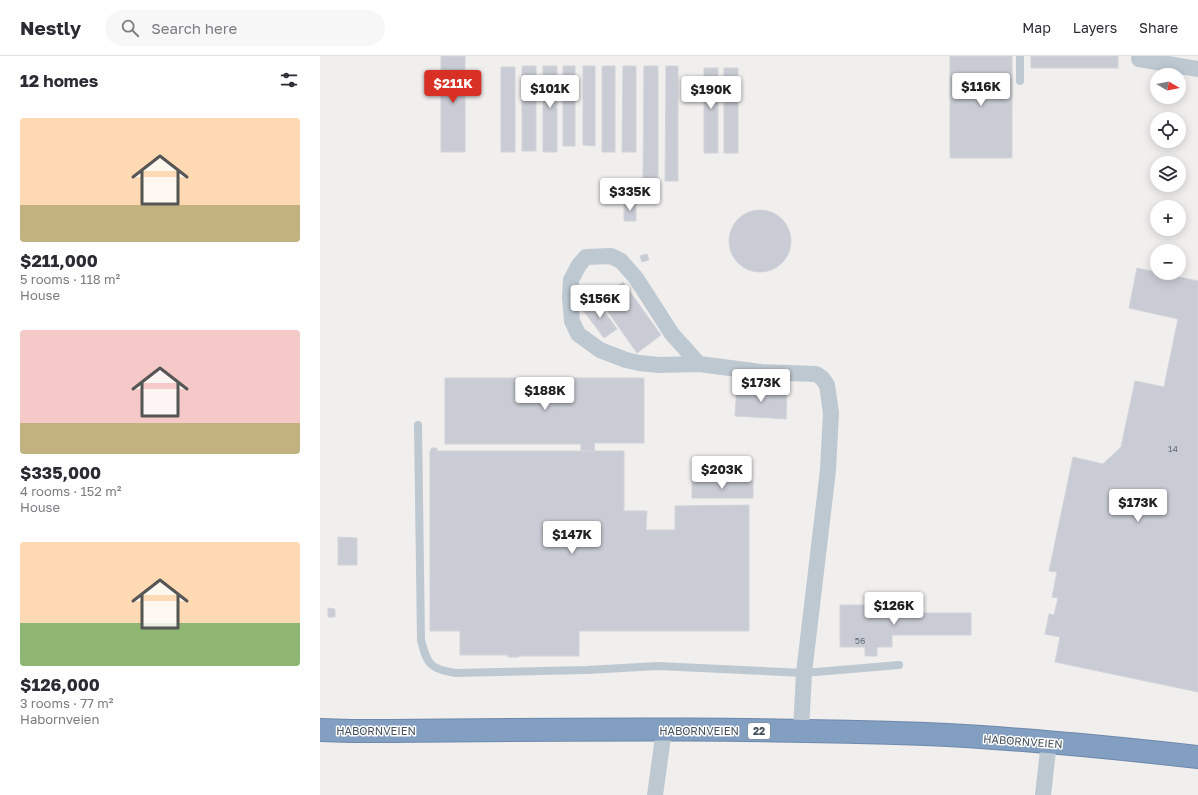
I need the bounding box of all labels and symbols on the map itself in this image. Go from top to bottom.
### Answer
north arrow [1150,68,1186,104]
pin: $211K [425,70,481,104]
pin: $116K [953,73,1009,107]
pin: $101K [522,75,578,109]
pin: $190K [683,76,739,110]
pin: $335K [602,178,658,212]
pin: $156K [572,285,628,319]
pin: $173K [733,369,789,403]
pin: $188K [517,377,573,411]
house number: 14 [1168,443,1178,454]
pin: $203K [694,456,750,490]
pin: $173K [1110,489,1166,523]
pin: $147K [544,521,600,555]
pin: $126K [866,592,922,626]
house number: 56 [855,635,865,646]
road number: 22 [748,723,770,739]
street label: HABORNVEIEN [336,724,416,737]
street label: HABORNVEIEN [659,724,739,737]
street label: HABORNVEIEN [983,732,1063,750]

